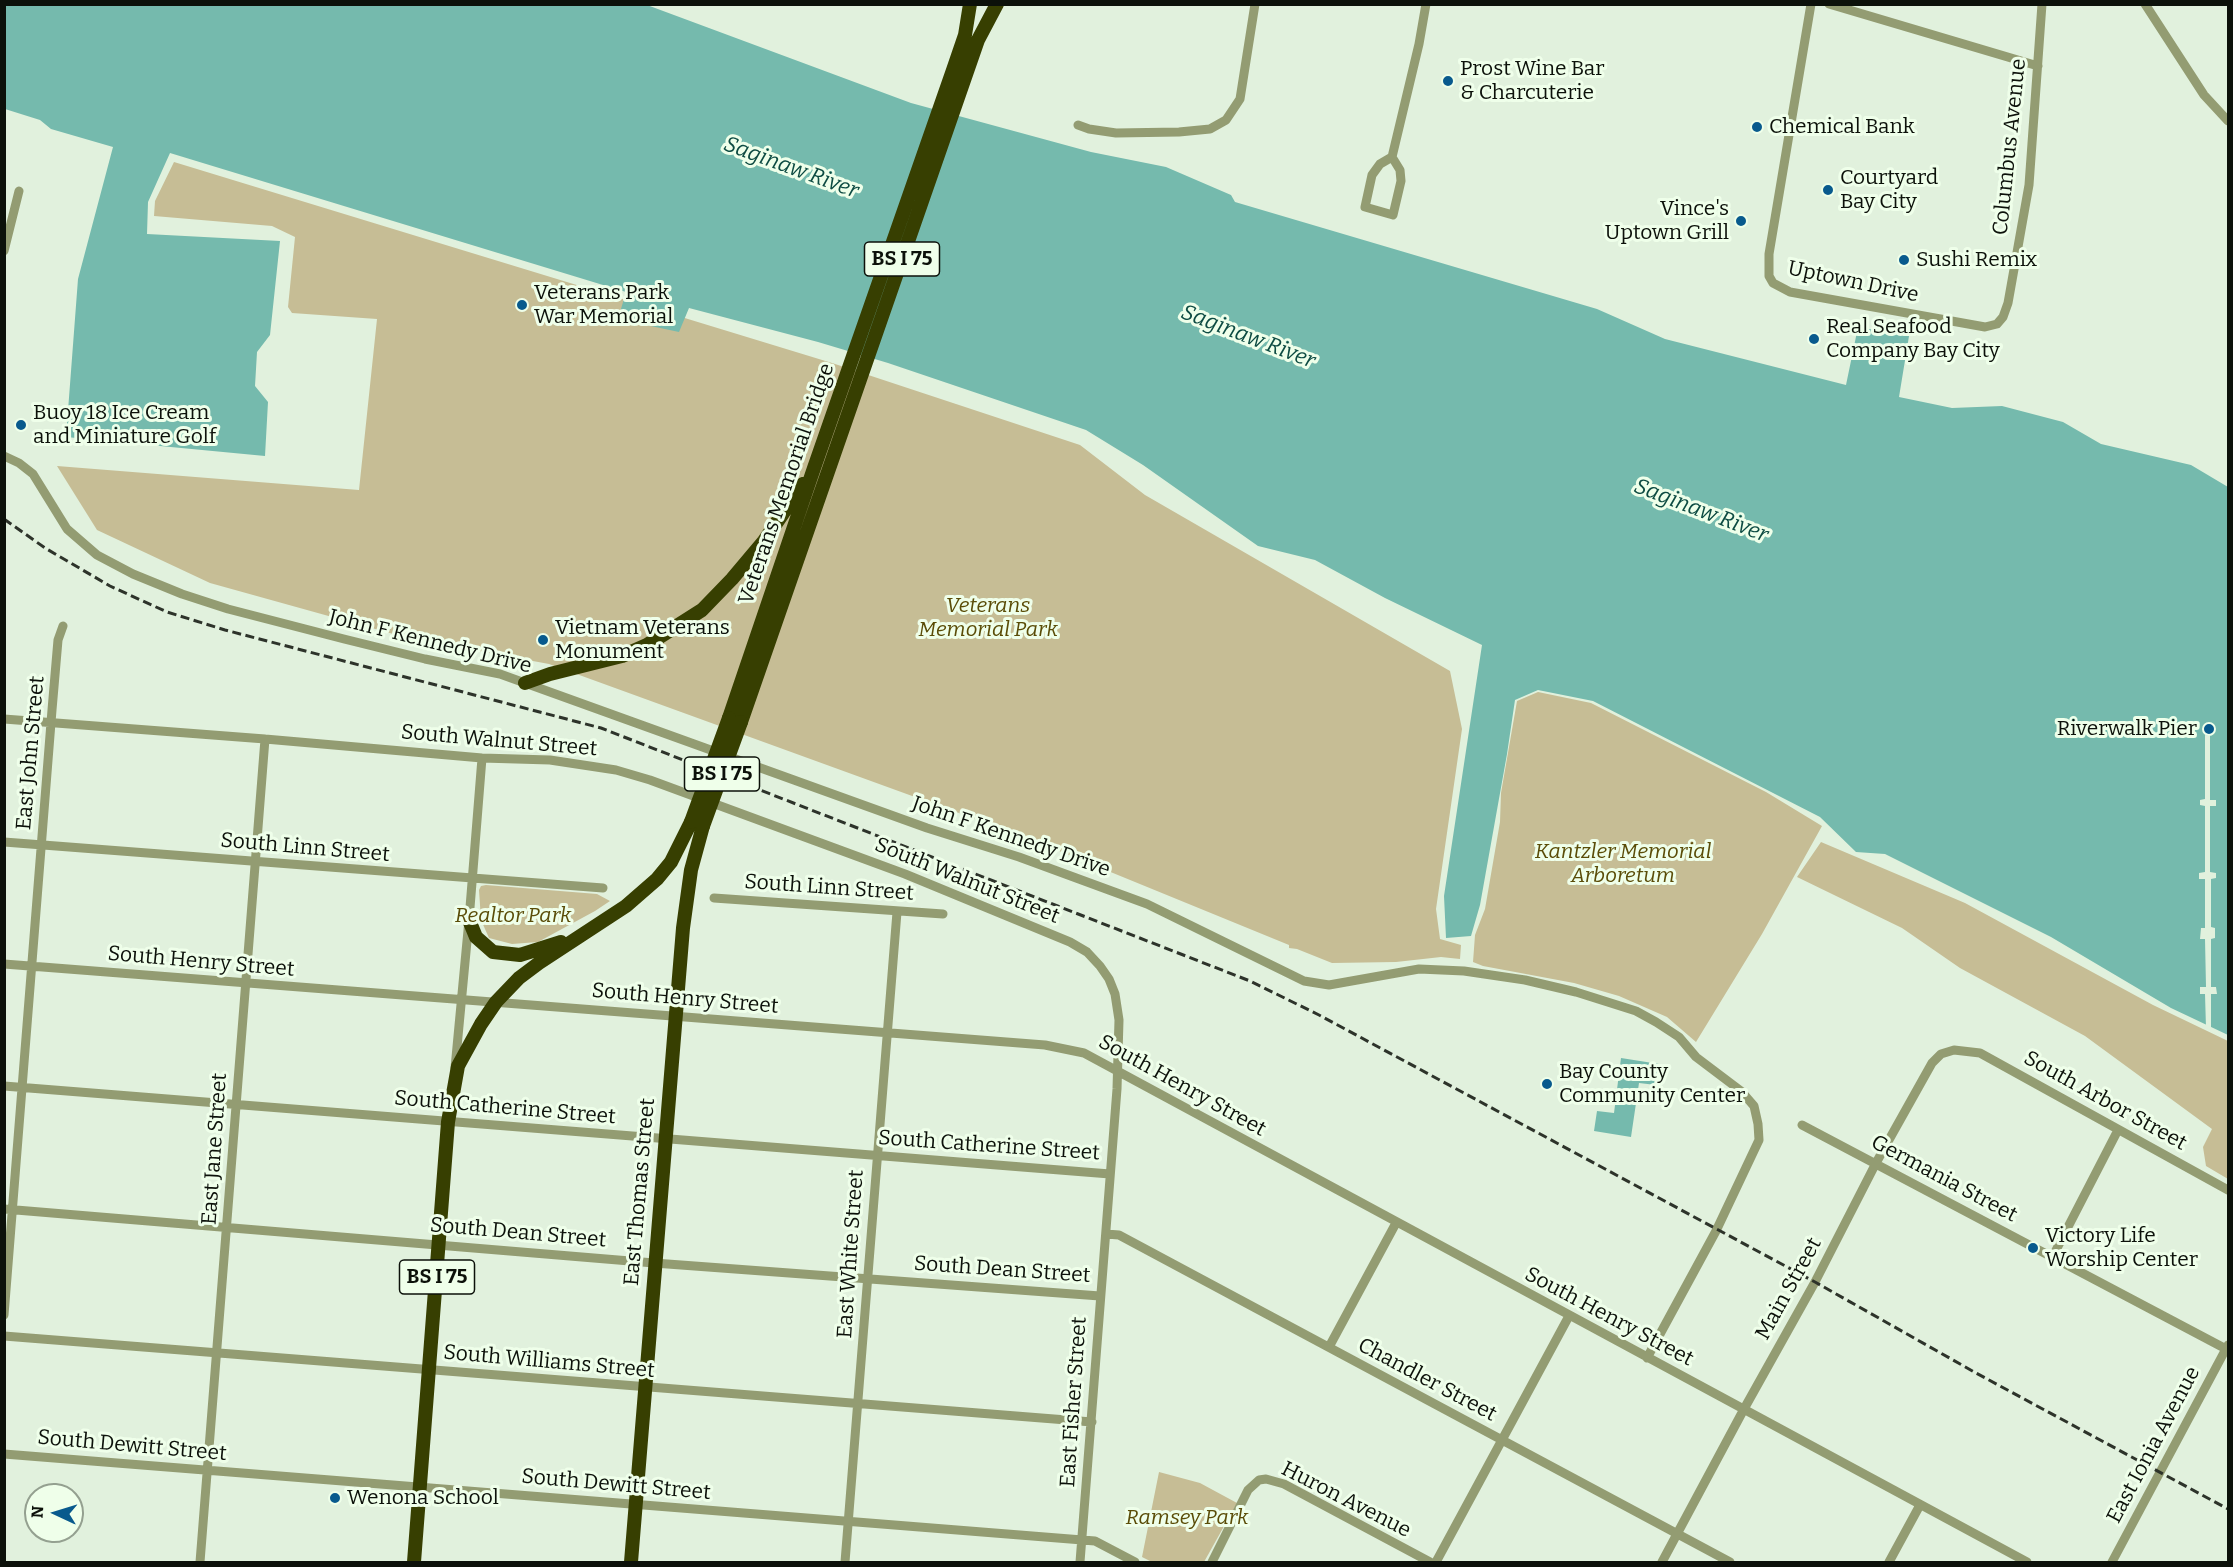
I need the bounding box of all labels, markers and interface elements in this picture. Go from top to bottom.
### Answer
place label: Prost Wine Bar & Charcuterie [1460,56,1605,106]
street label: Columbus Avenue [1988,57,2032,237]
marker: Prost Wine Bar & Charcuterie [1441,74,1455,88]
place label: Chemical Bank [1769,114,1915,140]
marker: Chemical Bank [1750,120,1764,134]
water label: Saginaw River [720,131,862,205]
place label: Courtyard Bay City [1840,165,1938,215]
marker: Courtyard Bay City [1821,183,1835,197]
place label: Vince's Uptown Grill [1605,196,1729,246]
marker: Vince's Uptown Grill [1734,214,1748,228]
road number: BS I 75 [864,242,940,276]
place label: Sushi Remix [1916,247,2037,273]
marker: Sushi Remix [1897,253,1911,267]
street label: Uptown Drive [1785,256,1921,308]
place label: Veterans Park War Memorial [534,280,673,330]
marker: Veterans Park War Memorial [515,298,529,312]
water label: Saginaw River [1177,299,1319,375]
place label: Real Seafood Company Bay City [1826,314,2000,364]
marker: Real Seafood Company Bay City [1807,332,1821,346]
street label: Veterans Memorial Bridge [734,360,840,608]
place label: Buoy 18 Ice Cream and Miniature Golf [33,400,216,450]
marker: Buoy 18 Ice Cream and Miniature Golf [14,418,28,432]
water label: Saginaw River [1630,473,1772,549]
park label: Veterans Memorial Park [918,593,1058,643]
street label: John F Kennedy Drive [326,605,534,679]
place label: Vietnam Veterans Monument [555,615,730,665]
marker: Vietnam Veterans Monument [536,633,550,647]
street label: East John Street [12,675,50,831]
place label: Riverwalk Pier [2057,716,2197,742]
street label: South Walnut Street [400,720,598,762]
marker: Riverwalk Pier [2202,722,2216,736]
road number: BS I 75 [684,757,760,791]
street label: John F Kennedy Drive [909,791,1113,883]
street label: South Linn Street [219,828,391,868]
street label: South Walnut Street [871,832,1063,930]
park label: Kantzler Memorial Arboretum [1535,839,1711,889]
street label: South Linn Street [743,870,915,906]
park label: Realtor Park [455,903,571,929]
street label: South Henry Street [107,941,295,983]
street label: South Henry Street [591,978,779,1020]
street label: South Henry Street [1094,1030,1270,1142]
street label: South Arbor Street [2019,1046,2191,1156]
place label: Bay County Community Center [1559,1059,1745,1109]
street label: East Jane Street [197,1072,233,1226]
marker: Bay County Community Center [1540,1077,1554,1091]
street label: South Catherine Street [393,1086,617,1130]
street label: East Thomas Street [619,1097,661,1287]
street label: South Catherine Street [877,1126,1101,1166]
street label: Germania Street [1867,1130,2021,1228]
street label: East White Street [833,1169,869,1339]
street label: South Dean Street [429,1213,607,1253]
place label: Victory Life Worship Center [2045,1223,2198,1273]
street label: Main Street [1751,1234,1827,1344]
marker: Victory Life Worship Center [2026,1241,2040,1255]
street label: South Dean Street [913,1251,1091,1289]
road number: BS I 75 [400,1260,474,1294]
street label: South Henry Street [1520,1262,1698,1372]
street label: East Fisher Street [1055,1316,1093,1488]
street label: Chandler Street [1353,1333,1501,1427]
street label: South Williams Street [442,1340,656,1384]
street label: East Ionia Avenue [2102,1362,2206,1528]
street label: South Dewitt Street [36,1425,228,1467]
street label: Huron Avenue [1277,1457,1415,1543]
street label: South Dewitt Street [520,1464,712,1506]
north arrow [24,1483,84,1543]
place label: Wenona School [347,1485,499,1511]
marker: Wenona School [328,1491,342,1505]
text: N [28,1505,47,1519]
park label: Ramsey Park [1126,1505,1248,1531]

